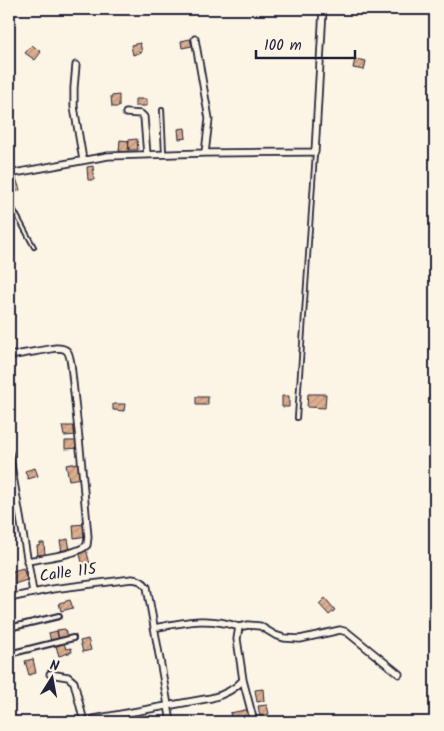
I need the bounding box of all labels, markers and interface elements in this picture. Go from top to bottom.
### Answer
scale bar [256,28,355,60]
text: 100 m [264,34,302,58]
street label: Calle 115 [38,556,99,589]
north arrow [28,654,78,704]
text: N [48,655,61,678]

